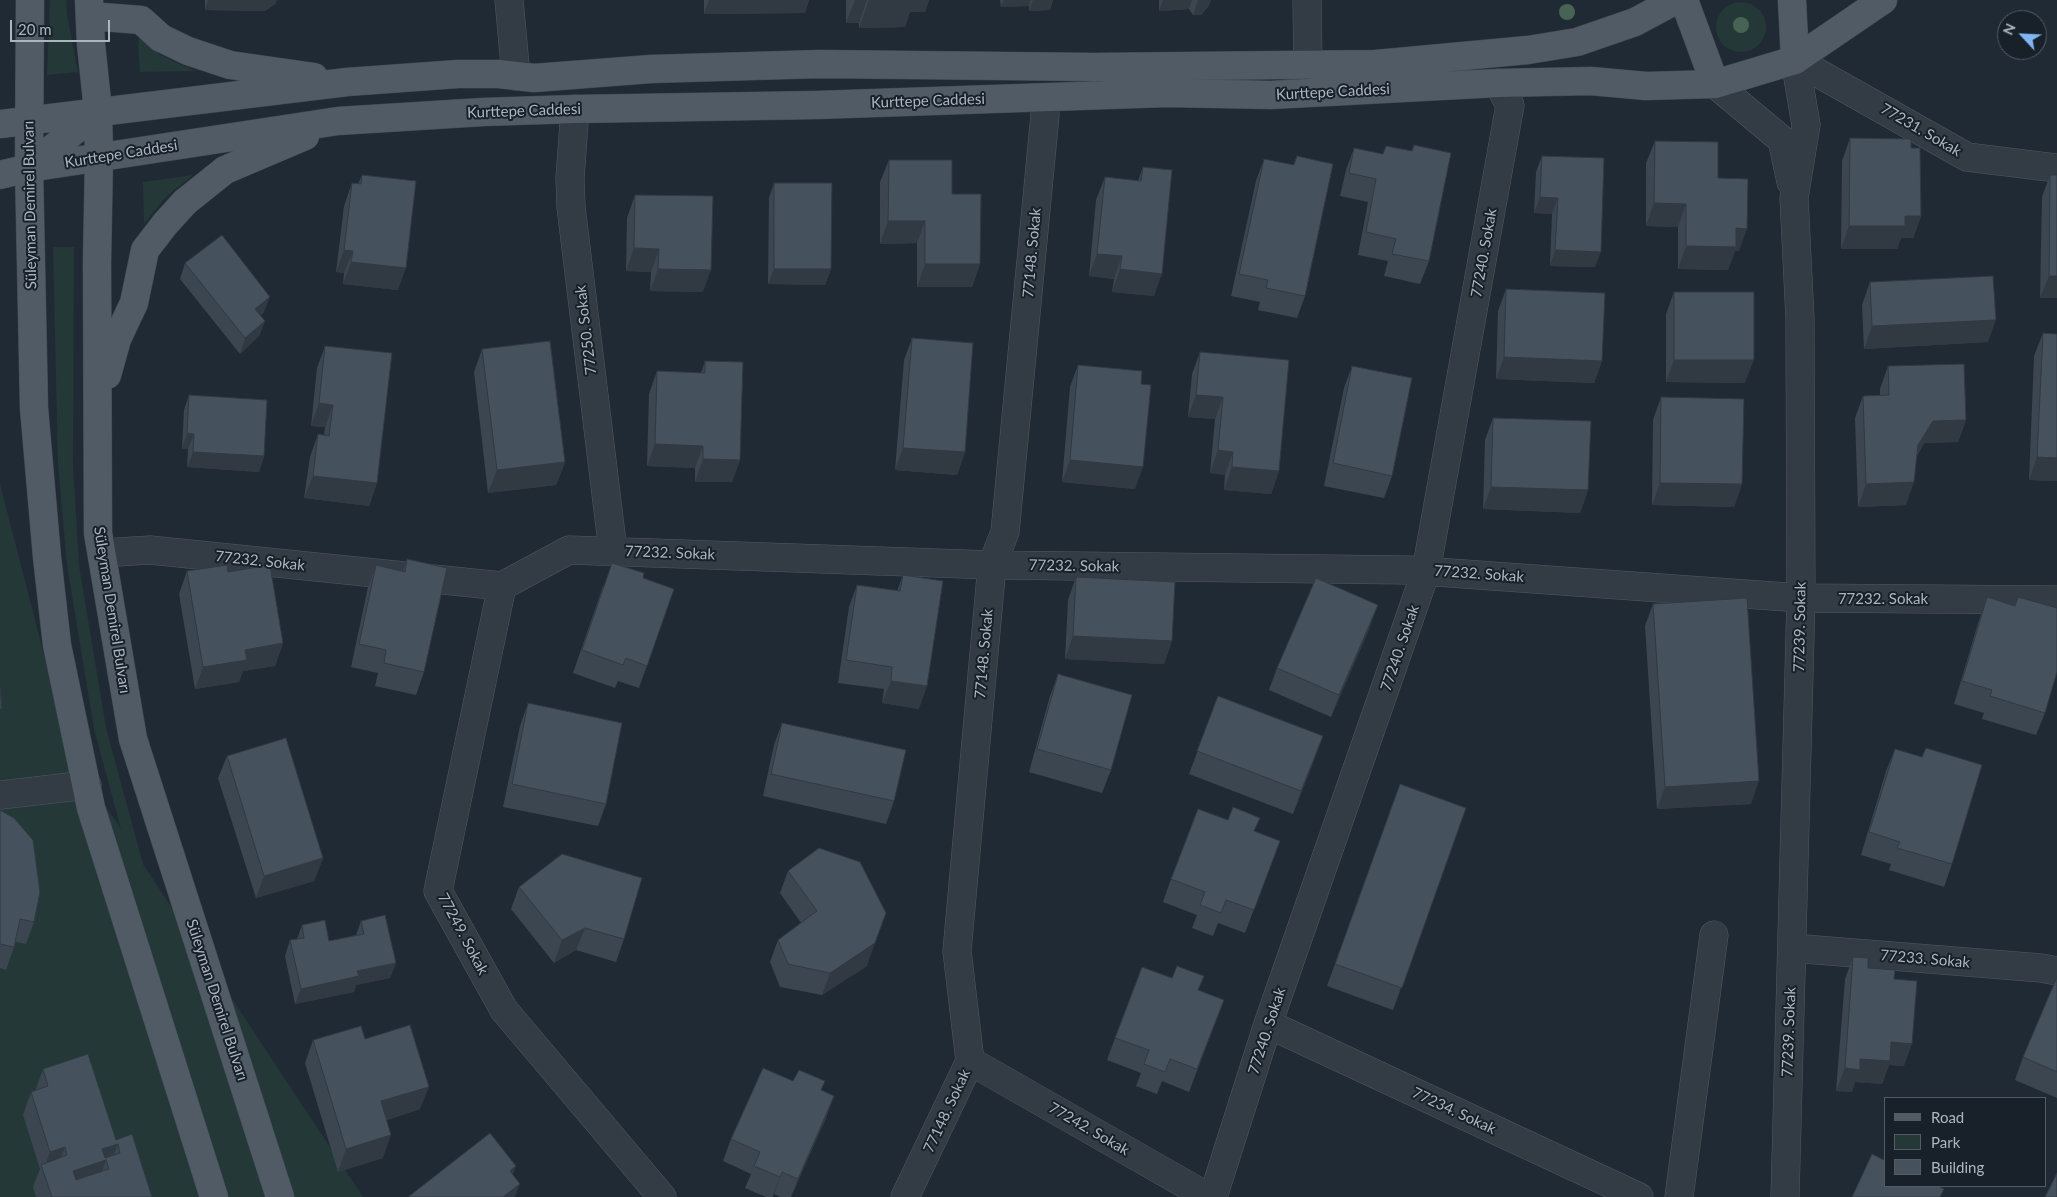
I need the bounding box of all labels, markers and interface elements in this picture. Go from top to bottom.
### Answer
scale bar [12,10,112,42]
north arrow [1997,10,2047,60]
text: 20 m [18,20,52,38]
text: N [1999,20,2019,37]
street label: Kurttepe Caddesi [1276,80,1390,104]
street label: Kurttepe Caddesi [871,90,985,112]
street label: Kurttepe Caddesi [467,100,581,122]
street label: 77231. Sokak [1877,100,1965,160]
street label: Süleyman Demirel Bulvarı [20,121,40,289]
street label: Kurttepe Caddesi [63,136,179,172]
street label: 77148. Sokak [1019,207,1045,299]
street label: 77240. Sokak [1467,207,1501,299]
street label: 77250. Sokak [572,284,600,376]
street label: Süleyman Demirel Bulvarı [90,525,134,695]
street label: 77232. Sokak [625,542,715,564]
street label: 77232. Sokak [214,547,306,575]
street label: 77232. Sokak [1029,556,1119,576]
street label: 77232. Sokak [1433,562,1525,586]
street label: 77239. Sokak [1790,582,1810,672]
street label: 77232. Sokak [1838,590,1928,608]
street label: 77240. Sokak [1377,602,1423,694]
street label: 77148. Sokak [971,608,997,700]
street label: 77249. Sokak [434,890,492,978]
street label: Süleyman Demirel Bulvarı [182,917,252,1083]
street label: 77233. Sokak [1879,946,1971,972]
street label: 77240. Sokak [1245,985,1289,1077]
street label: 77239. Sokak [1778,987,1800,1077]
street label: 77148. Sokak [920,1066,974,1156]
street label: 77234. Sokak [1409,1084,1499,1138]
legend [1884,1097,2047,1187]
street label: 77242. Sokak [1045,1099,1133,1159]
text: Road [1931,1108,1964,1126]
text: Park [1931,1133,1960,1151]
text: Building [1931,1158,1984,1176]

